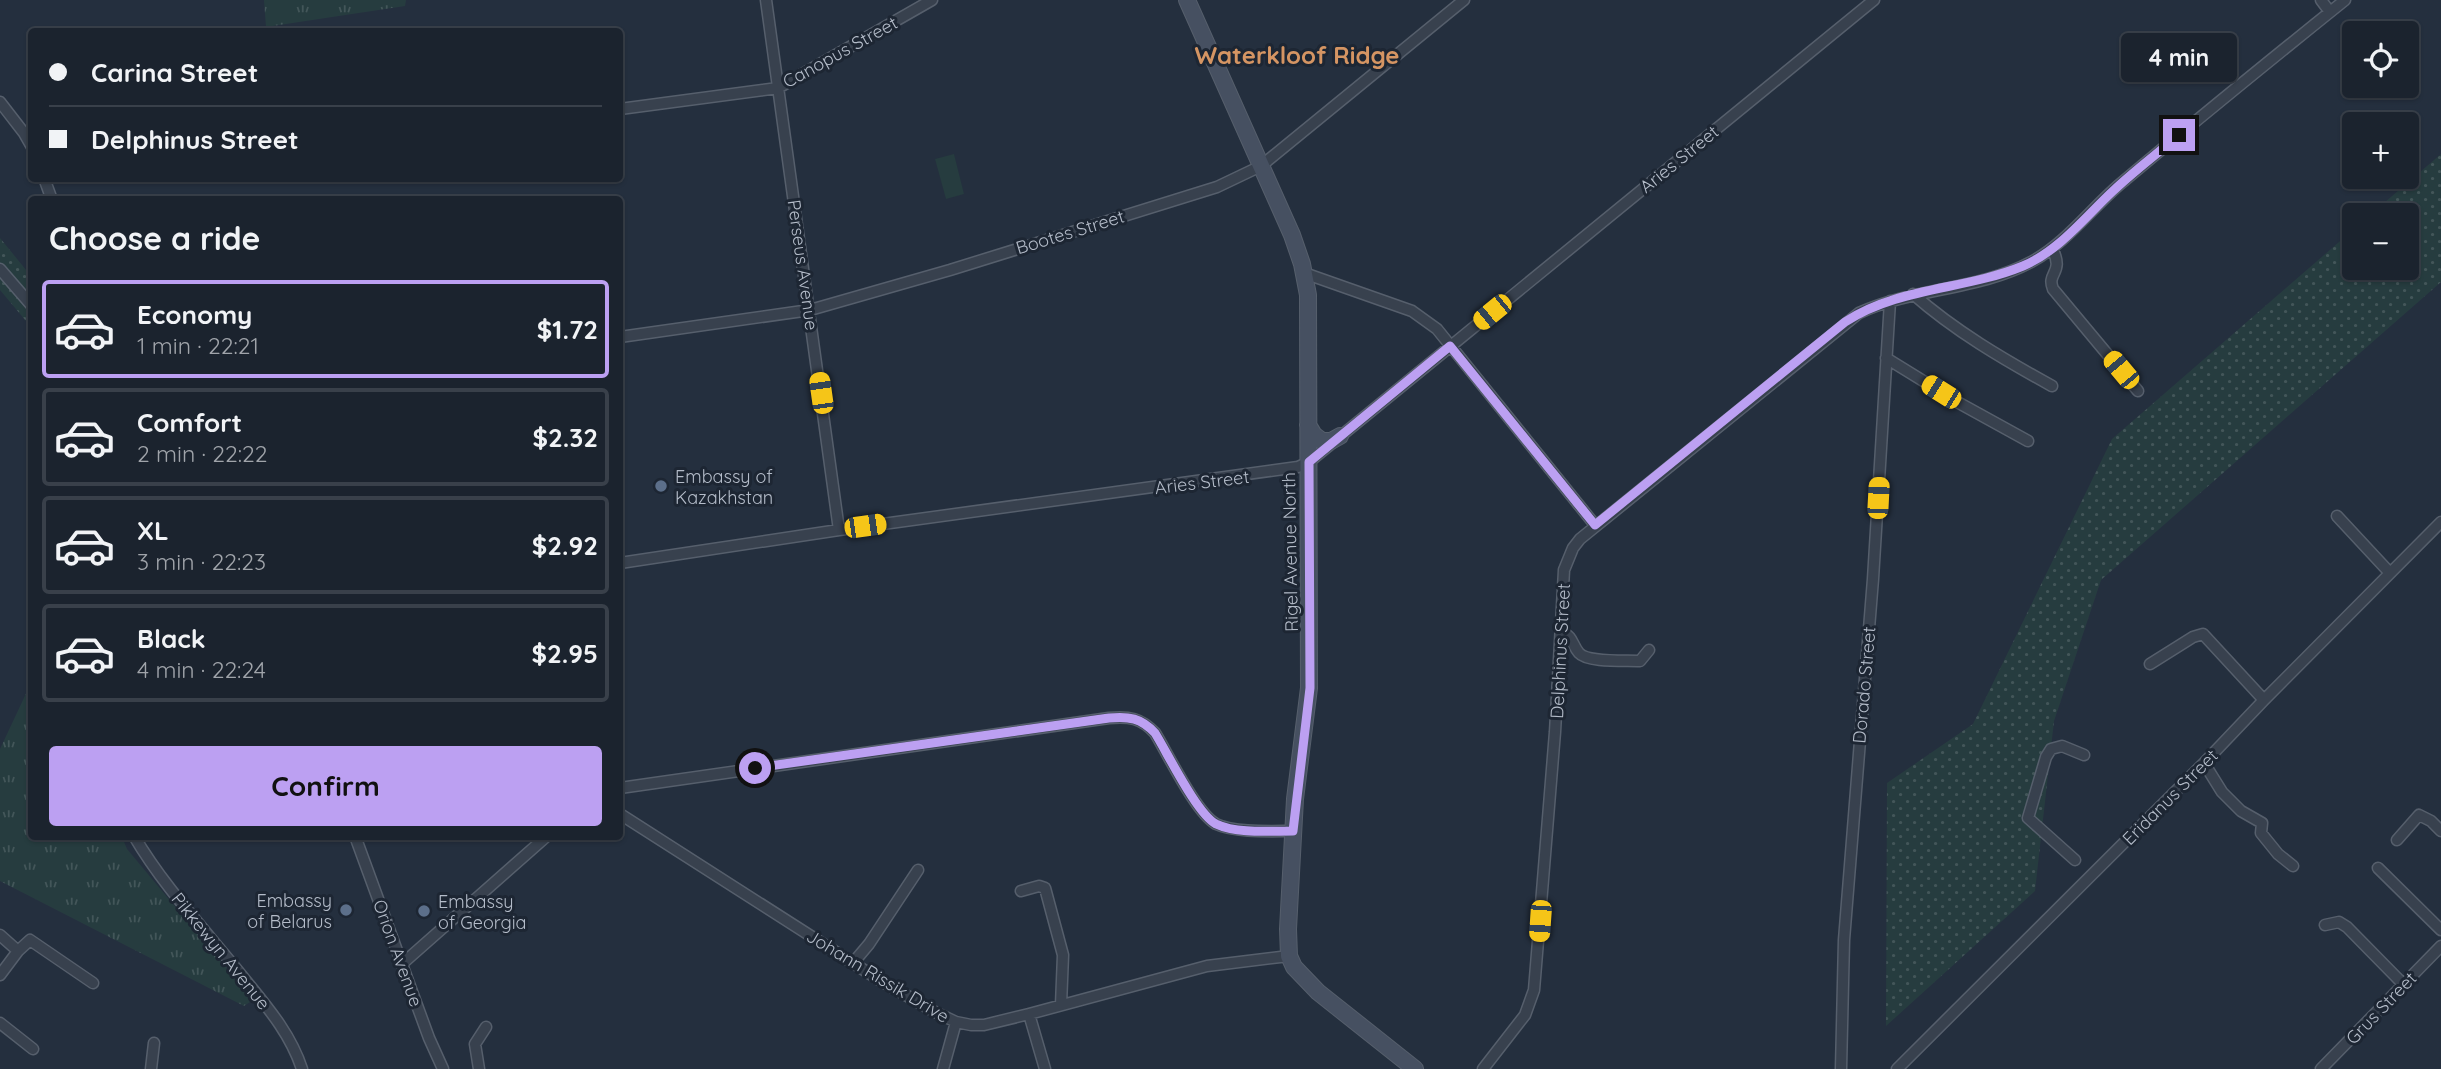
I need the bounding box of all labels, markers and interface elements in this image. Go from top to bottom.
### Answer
street label: Canopus Street [779,11,901,93]
map controls [2342,21,2419,280]
button: locate [2342,21,2419,98]
callout: 4 min [2121,33,2237,82]
district label: Waterkloof Ridge [1195,40,1399,70]
text: 4 min [2149,43,2209,72]
text: Carina Street [91,56,258,89]
button: + [2342,112,2419,189]
route end [2163,119,2195,151]
street label: Aries Street [1635,120,1723,198]
text: Delphinus Street [91,123,299,156]
street label: Perseus Avenue [782,198,824,332]
button: − [2342,203,2419,280]
street label: Bootes Street [1013,205,1127,259]
text: Choose a ride [49,218,261,258]
car [1470,291,1515,333]
icon: car [53,298,116,361]
text: Economy [137,298,252,331]
text: $1.72 [537,313,598,346]
text: 1 min · 22:21 [137,331,259,360]
car [2100,347,2143,393]
car [808,371,835,415]
car [1918,372,1965,412]
icon: car [53,406,116,469]
text: Comfort [137,406,242,439]
text: $2.32 [532,421,598,454]
text: 2 min · 22:22 [137,439,268,468]
place label: Embassy of Kazakhstan [675,465,773,509]
street label: Aries Street [1153,465,1251,499]
street label: Rigel Avenue North [1277,472,1303,632]
car [1867,476,1890,520]
marker: Embassy of Kazakhstan [653,478,669,494]
car [843,513,888,539]
icon: car [53,514,116,577]
text: XL [137,514,169,547]
text: $2.92 [532,529,598,562]
text: 3 min · 22:23 [137,547,266,576]
street label: Delphinus Street [1545,583,1575,719]
icon: car [53,622,116,685]
text: Black [137,622,206,655]
street label: Dorado Street [1847,625,1881,745]
text: $2.95 [531,637,598,670]
text: 4 min · 22:24 [137,655,266,684]
street label: Eridanus Street [2117,744,2223,850]
button: Confirm [49,746,602,826]
route start [739,752,771,784]
street label: Pikkewyn Avenue [167,888,275,1014]
place label: Embassy of Belarus [247,889,332,933]
place label: Embassy of Georgia [438,890,526,934]
street label: Orion Avenue [368,896,428,1010]
car [1529,899,1552,943]
marker: Embassy of Belarus [338,902,354,918]
marker: Embassy of Georgia [416,903,432,919]
street label: Johann Rissik Drive [802,924,954,1028]
street label: Grus Street [2341,967,2421,1049]

